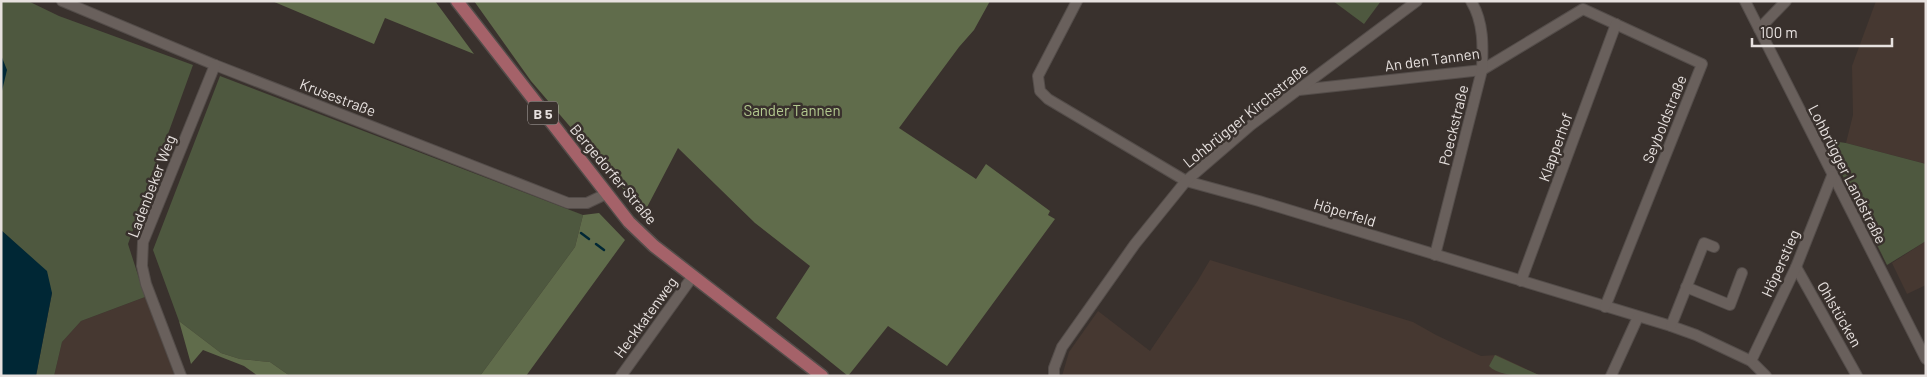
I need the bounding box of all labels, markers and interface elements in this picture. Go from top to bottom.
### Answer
scale bar [1752,15,1892,47]
text: 100 m [1760,23,1798,41]
street label: An den Tannen [1383,43,1481,75]
street label: Lohbrügger Kirchstraße [1179,59,1311,171]
street label: Seyboldstraße [1638,72,1690,166]
street label: Krusestraße [297,74,379,120]
street label: Poeckstraße [1434,83,1472,167]
park label: Sander Tannen [743,101,841,119]
road number: B 5 [528,102,558,125]
street label: Lohbrügger Landstraße [1805,102,1891,246]
street label: Klapperhof [1534,110,1576,184]
street label: Bergedorfer Straße [567,120,661,228]
street label: Ladenbeker Weg [123,132,179,240]
street label: Höperfeld [1312,194,1378,230]
street label: Höperstieg [1757,226,1803,300]
street label: Heckkatenweg [610,273,680,361]
street label: Ohlstücken [1814,278,1866,350]

